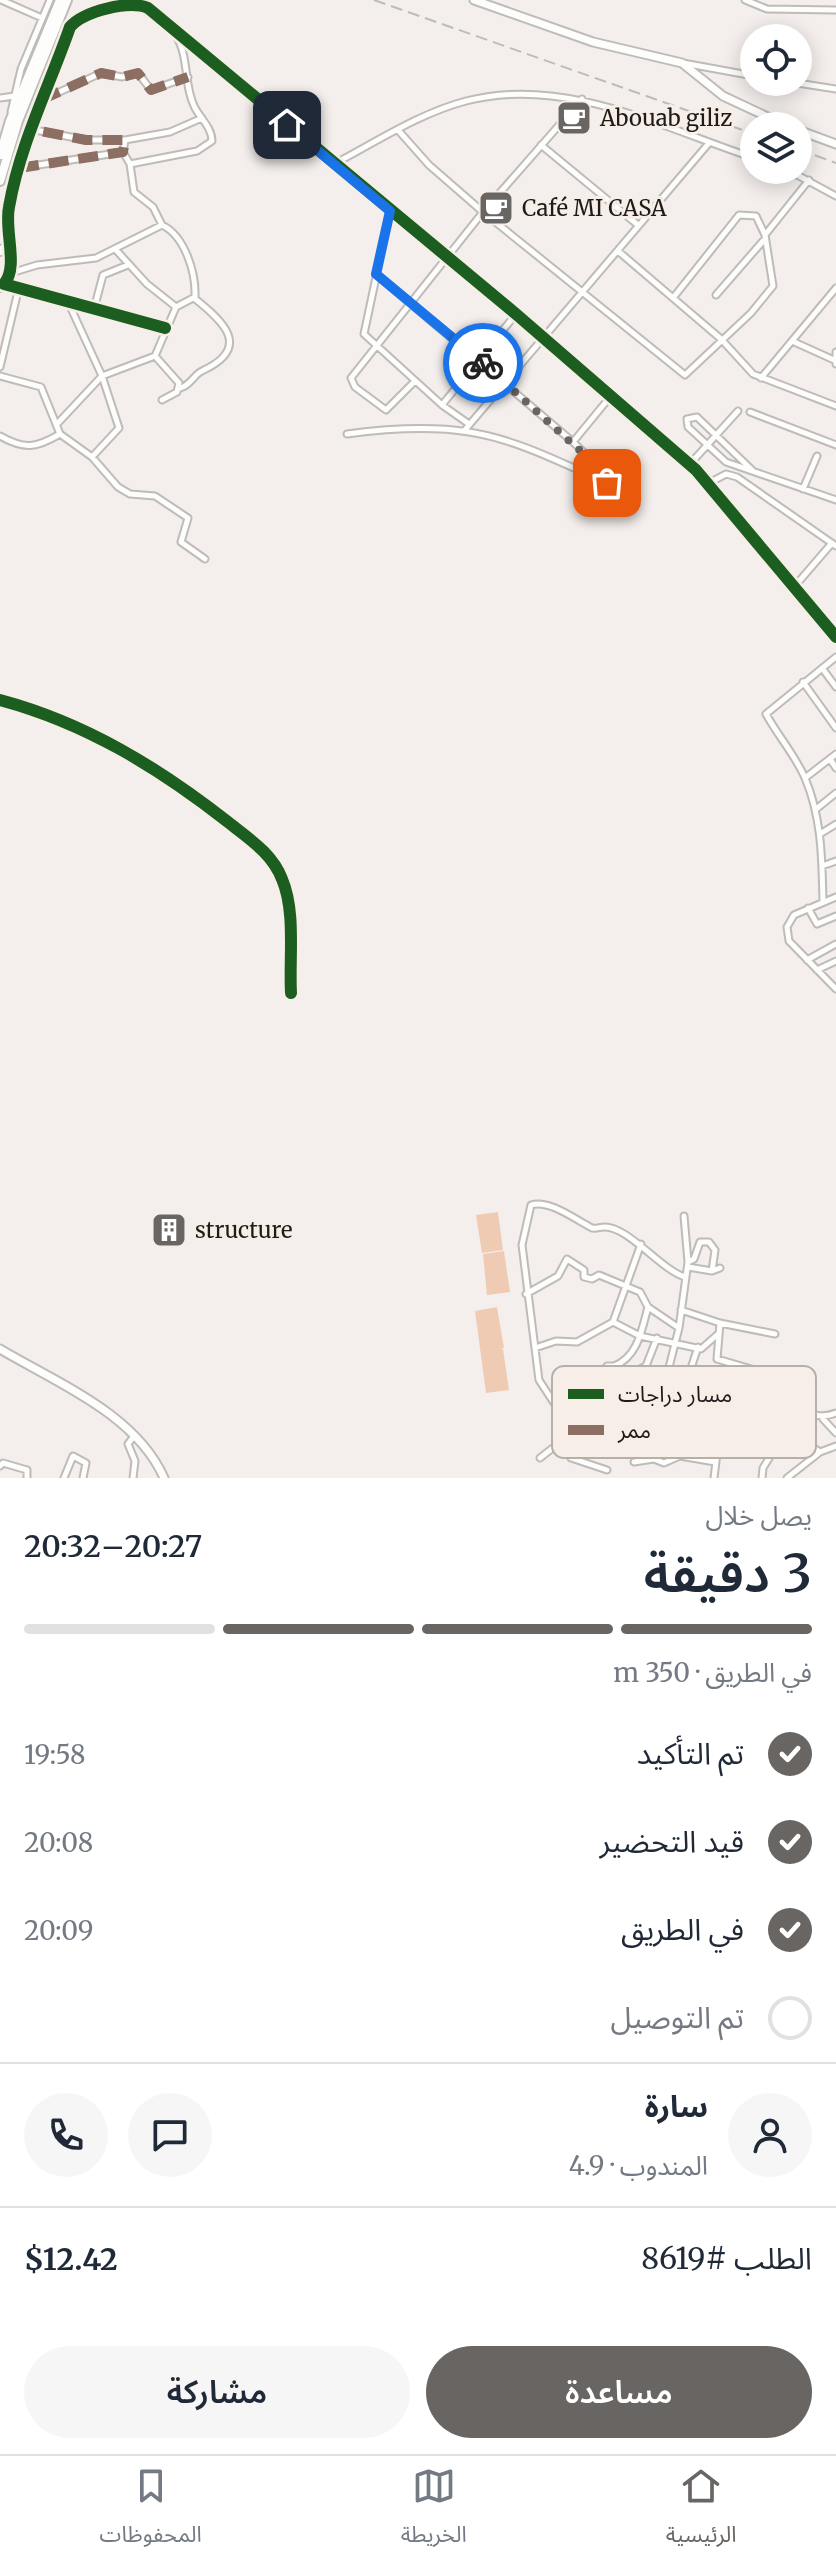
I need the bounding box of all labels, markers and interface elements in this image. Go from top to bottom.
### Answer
map controls [740,24,812,184]
button: locate [740,24,812,96]
pin [253,91,321,159]
cafe icon: Abouab giliz [555,99,593,137]
icon: home [265,103,309,147]
place label: Abouab giliz [599,104,732,132]
button: layers [740,112,812,184]
cafe icon: Café MI CASA [477,189,515,227]
place label: Café MI CASA [522,194,667,222]
courier [443,323,523,403]
icon: bike [461,341,505,385]
pin [573,449,641,517]
icon: bag [585,461,629,505]
building icon: structure [150,1211,188,1249]
place label: structure [195,1216,292,1244]
legend [552,1366,816,1458]
text: مسار دراجات [618,1380,732,1408]
text: ممر [617,1416,651,1444]
text: يصل خلال [705,1499,812,1532]
text: 20:27–20:32 [24,1527,202,1565]
text: 3 دقيقة [644,1541,812,1606]
text: في الطريق · 350 m [613,1656,812,1689]
icon: check [768,1732,812,1776]
text: تم التأكيد [637,1734,744,1772]
text: 19:58 [24,1738,86,1771]
icon: check [768,1820,812,1864]
text: قيد التحضير [600,1822,744,1860]
text: 20:08 [24,1826,93,1859]
icon: check [768,1908,812,1952]
text: في الطريق [621,1910,744,1948]
text: 20:09 [24,1914,94,1947]
text: تم التوصيل [611,1998,744,2036]
text: سارة [645,2087,708,2125]
button: phone [24,2093,108,2177]
button: chat [128,2093,212,2177]
button: person [728,2093,812,2177]
text: المندوب · 4.9 [569,2149,708,2182]
text: الطلب #8619 [641,2239,812,2277]
text: $12.42 [24,2240,118,2278]
button: مشاركة [24,2346,410,2438]
button: مساعدة [426,2346,812,2438]
tab: المحفوظات [100,2464,202,2558]
tab: الخريطة [401,2464,467,2558]
tab: الرئيسية [666,2464,736,2558]

